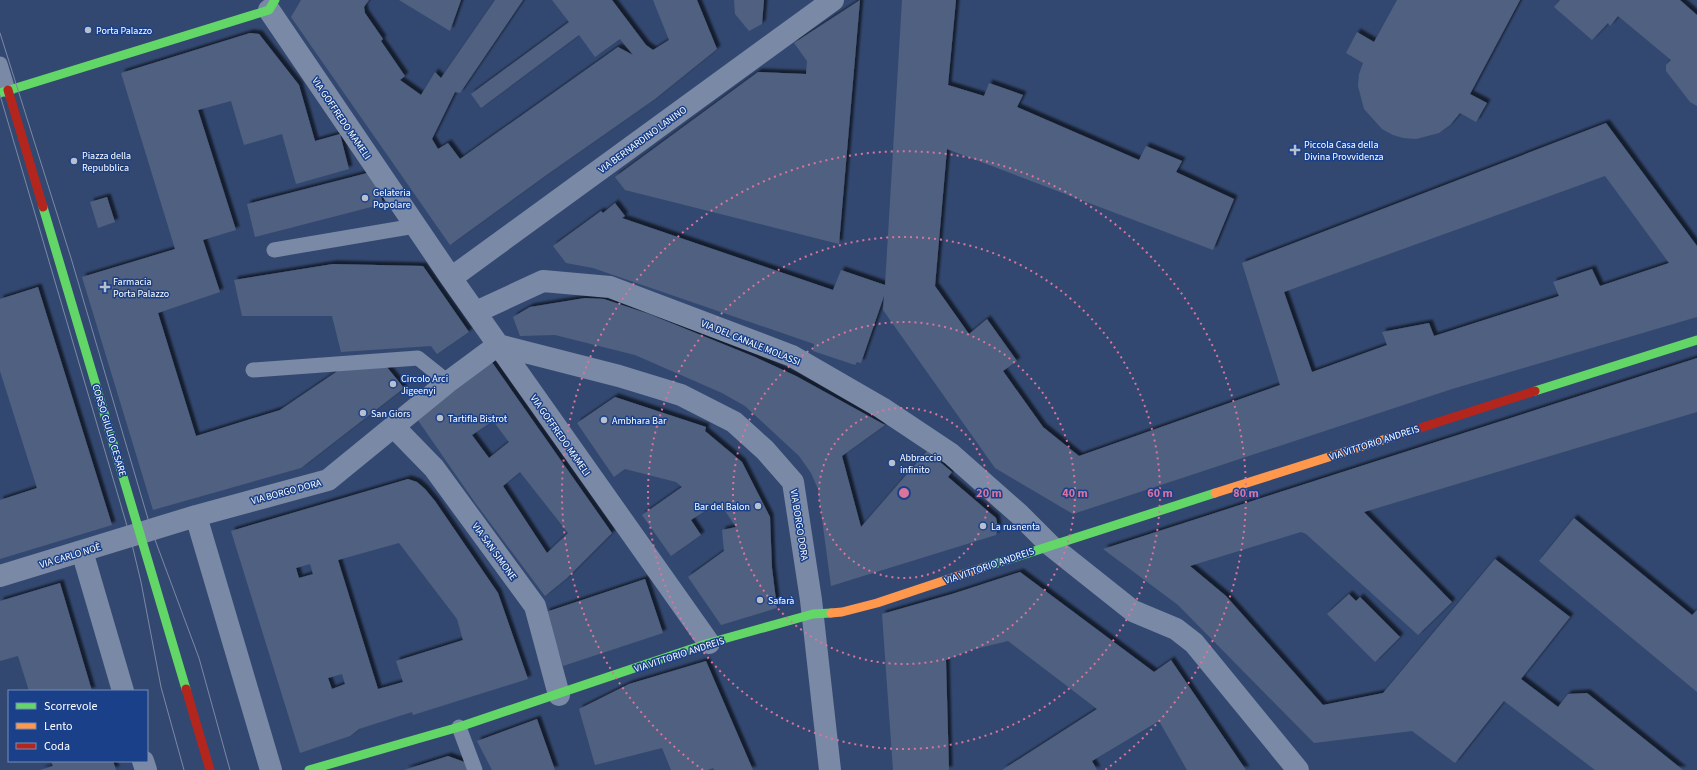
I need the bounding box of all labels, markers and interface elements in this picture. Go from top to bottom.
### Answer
place label: Porta Palazzo [96,24,152,38]
marker: Porta Palazzo [83,25,93,35]
street label: VIA GOFFREDO MAMELI [308,75,374,162]
street label: VIA BERNARDINO LANINO [596,103,690,177]
place label: Piccola Casa della Divina Provvidenza [1304,138,1384,164]
marker: Piccola Casa della Divina Provvidenza [1289,144,1301,156]
place label: Piazza della Repubblica [82,149,131,175]
marker: Piazza della Repubblica [69,156,79,166]
place label: Gelateria Popolare [373,186,411,212]
marker: Gelateria Popolare [360,193,370,203]
place label: Farmacia Porta Palazzo [113,275,169,301]
marker: Farmacia Porta Palazzo [100,282,110,292]
street label: VIA DEL CANALE MOLASSI [699,317,802,369]
place label: Circolo Arci Jigeenyi [401,372,448,398]
marker: Circolo Arci Jigeenyi [388,379,398,389]
street label: CORSO GIULIO CESARE [88,382,130,478]
street label: VIA GOFFREDO MAMELI [527,392,594,479]
place label: San Giors [371,407,411,421]
marker: San Giors [358,408,368,418]
place label: Tartifla Bistrot [448,412,508,426]
marker: Tartifla Bistrot [435,413,445,423]
place label: Ambhara Bar [612,414,667,428]
marker: Ambhara Bar [599,415,609,425]
street label: VIA VITTORIO ANDREIS [1327,422,1421,464]
place label: Abbraccio infinito [900,451,942,477]
marker: Abbraccio infinito [887,458,897,468]
street label: VIA BORGO DORA [250,476,323,508]
text: 20 m [976,485,1002,502]
text: 40 m [1062,485,1088,502]
text: 60 m [1147,485,1173,502]
text: 80 m [1233,485,1259,502]
centre of rings [897,486,911,500]
street label: VIA BORGO DORA [786,488,812,562]
place label: Bar del Balon [694,500,750,514]
marker: Bar del Balon [753,501,763,511]
street label: VIA SAN SIMONE [469,520,520,583]
place label: La rusnenta [991,520,1040,534]
marker: La rusnenta [978,521,988,531]
street label: VIA CARLO NOÈ [38,540,103,572]
street label: VIA VITTORIO ANDREIS [943,544,1036,588]
place label: Safarà [768,594,794,608]
marker: Safarà [755,595,765,605]
street label: VIA VITTORIO ANDREIS [632,634,726,676]
legend [8,690,148,762]
text: Scorrevole [44,698,97,715]
text: Lento [44,718,73,735]
text: Coda [44,738,70,755]

